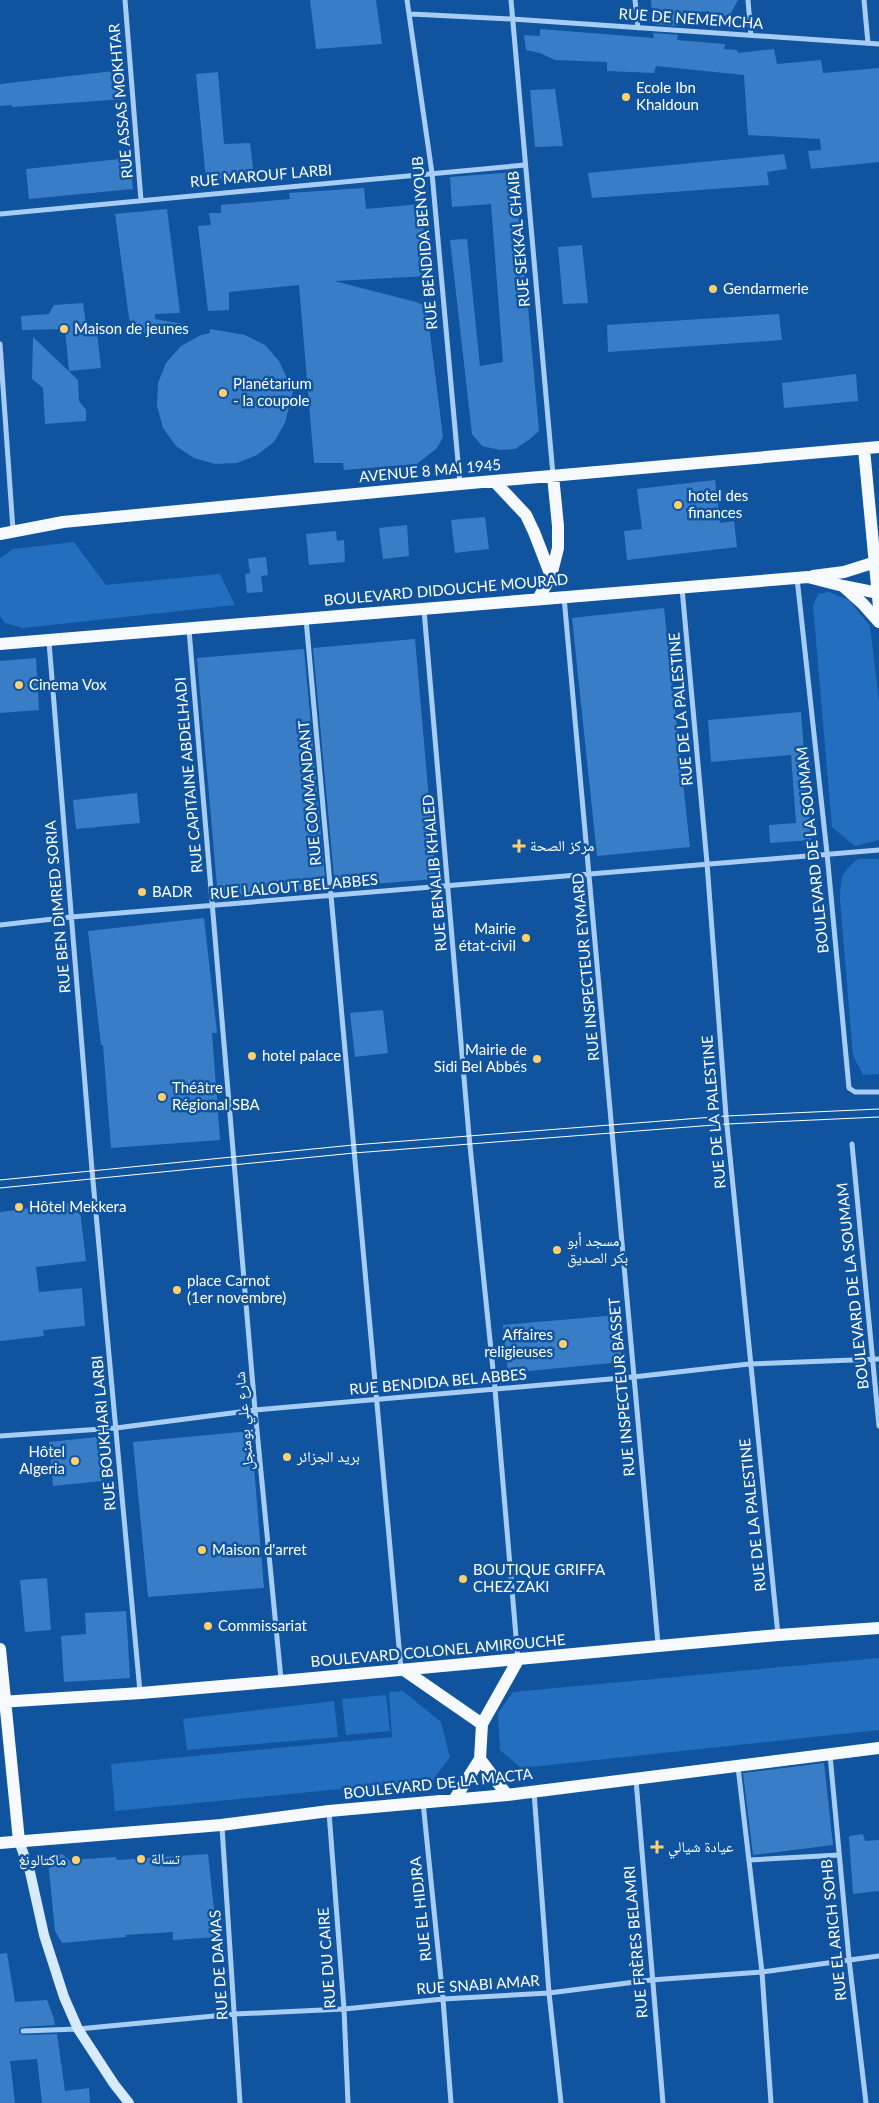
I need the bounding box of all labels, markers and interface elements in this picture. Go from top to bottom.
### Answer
street label: RUE DE NEMEMCHA [618,4,765,32]
street label: RUE ASSAS MOKHTAR [104,22,136,179]
place label: Ecole Ibn Khaldoun [636,78,699,113]
marker: Ecole Ibn Khaldoun [620,91,632,103]
street label: RUE BENDIDA BENYOUB [407,156,441,331]
street label: RUE MAROUF LARBI [189,160,333,190]
street label: RUE SEKKAL CHAIB [503,170,533,308]
place label: Gendarmerie [723,279,809,297]
marker: Gendarmerie [707,283,719,295]
place label: Maison de jeunes [74,319,189,337]
marker: Maison de jeunes [58,323,70,335]
place label: Planétarium - la coupole [233,374,312,409]
marker: Planétarium - la coupole [217,387,229,399]
street label: AVENUE 8 MAI 1945 [358,455,502,485]
place label: hotel des finances [688,486,748,521]
marker: hotel des finances [672,499,684,511]
street label: BOULEVARD DIDOUCHE MOURAD [323,569,569,609]
street label: RUE DE LA PALESTINE [664,632,696,787]
place label: Cinema Vox [29,675,107,693]
street label: RUE CAPITAINE ABDELHADI [170,676,206,874]
marker: Cinema Vox [13,679,25,691]
street label: RUE COMMANDANT [294,720,324,866]
street label: BOULEVARD DE LA SOUMAM [792,746,832,954]
street label: RUE BENALIB KHALED [418,794,450,952]
street label: RUE BEN DIMRED SORIA [40,819,74,994]
place label: مركز الصحة [530,836,594,855]
marker: مركز الصحة [512,839,526,853]
street label: RUE LALOUT BEL ABBES [209,870,379,902]
street label: RUE INSPECTEUR EYMARD [568,872,602,1062]
place label: BADR [152,882,193,900]
marker: BADR [136,886,148,898]
place label: Mairie état-civil [459,919,516,954]
marker: Mairie état-civil [520,932,532,944]
street label: RUE DE LA PALESTINE [697,1035,729,1190]
place label: Mairie de Sidi Bel Abbés [434,1040,527,1075]
place label: hotel palace [262,1046,341,1064]
marker: hotel palace [246,1050,258,1062]
marker: Mairie de Sidi Bel Abbés [531,1053,543,1065]
place label: Théâtre Régional SBA [172,1078,261,1113]
marker: Théâtre Régional SBA [156,1091,168,1103]
street label: BOULEVARD DE LA SOUMAM [832,1182,872,1390]
place label: Hôtel Mekkera [29,1197,126,1215]
marker: Hôtel Mekkera [13,1201,25,1213]
place label: مسجد أبو بكر الصديق [567,1231,628,1268]
marker: مسجد أبو بكر الصديق [551,1244,563,1256]
place label: place Carnot (1er novembre) [187,1271,286,1306]
marker: place Carnot (1er novembre) [171,1284,183,1296]
street label: RUE INSPECTEUR BASSET [604,1297,638,1477]
place label: Affaires religieuses [484,1325,553,1360]
marker: Affaires religieuses [557,1338,569,1350]
street label: RUE BOUKHARI LARBI [87,1355,119,1511]
street label: RUE BENDIDA BEL ABBES [348,1364,527,1398]
street label: شارع علي بومنجل [230,1371,260,1471]
street label: RUE DE LA PALESTINE [735,1438,769,1593]
place label: Hôtel Algeria [19,1442,65,1477]
place label: بريد الجزائر [296,1447,360,1466]
marker: بريد الجزائر [281,1451,293,1463]
marker: Hôtel Algeria [69,1455,81,1467]
place label: Maison d'arret [212,1540,307,1558]
marker: Maison d'arret [196,1544,208,1556]
place label: BOUTIQUE GRIFFA CHEZ ZAKI [473,1560,606,1595]
marker: BOUTIQUE GRIFFA CHEZ ZAKI [457,1573,469,1585]
place label: Commissariat [218,1616,308,1634]
marker: Commissariat [202,1620,214,1632]
street label: BOULEVARD COLONEL AMIROUCHE [310,1630,566,1670]
street label: BOULEVARD DE LA MACTA [342,1764,534,1802]
place label: عيادة شيالي [668,1837,734,1859]
marker: عيادة شيالي [650,1840,664,1854]
place label: تسالة [151,1849,180,1867]
place label: ماكتالونغ [18,1850,66,1870]
marker: تسالة [135,1853,147,1865]
marker: ماكتالونغ [70,1854,82,1866]
street label: RUE EL HIDJRA [405,1855,434,1962]
street label: RUE EL ARICH SOHB [817,1858,849,2002]
street label: RUE FRÈRES BELAMRI [619,1865,651,2019]
street label: RUE DU CAIRE [313,1907,339,2009]
street label: RUE DE DAMAS [205,1909,231,2021]
street label: RUE SNABI AMAR [416,1971,541,1997]

